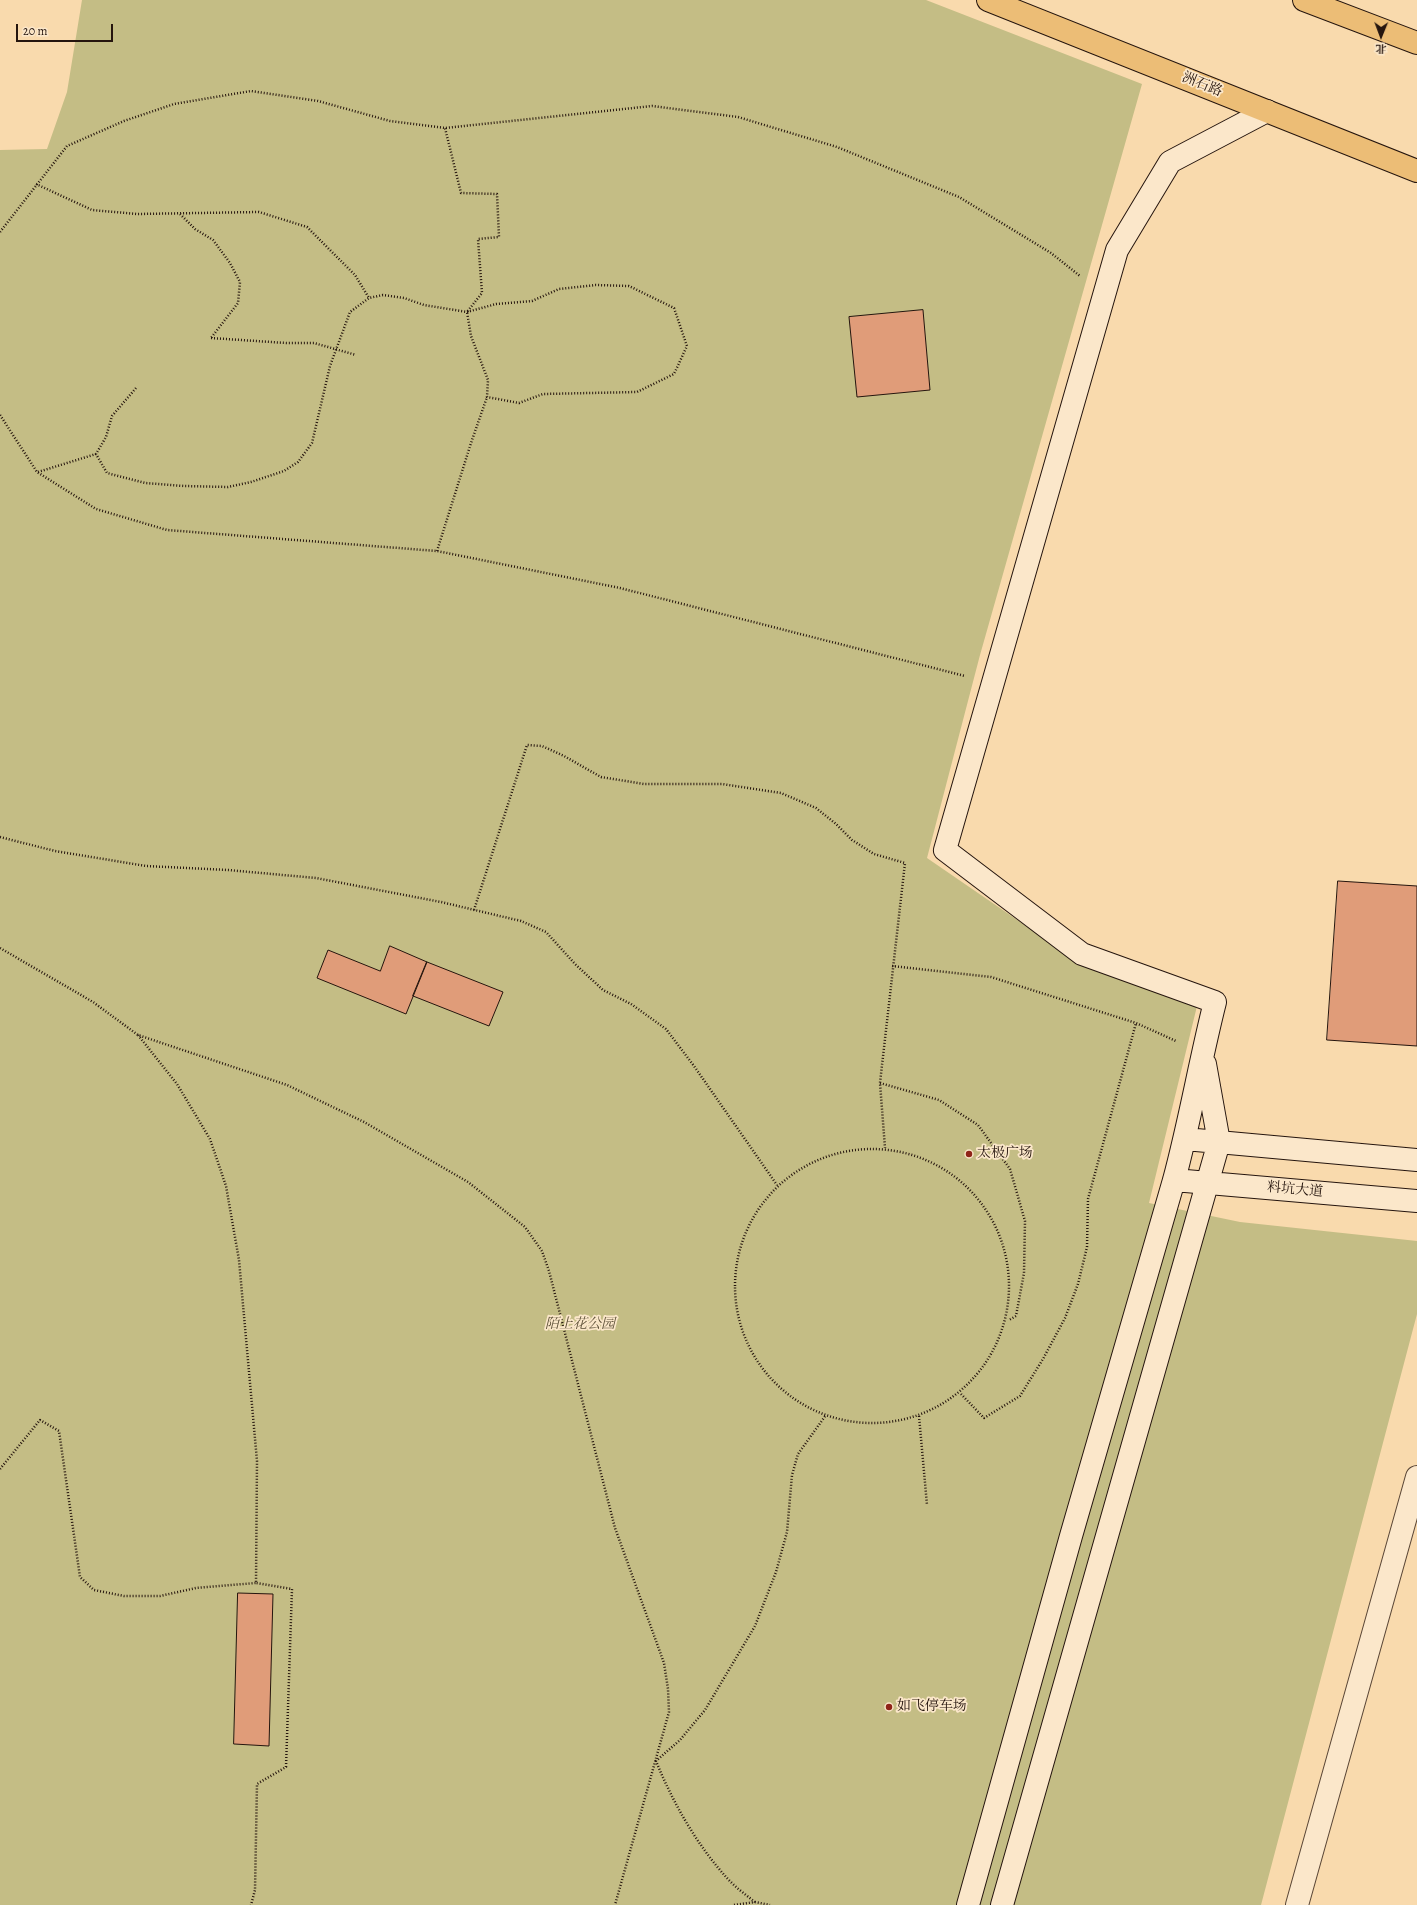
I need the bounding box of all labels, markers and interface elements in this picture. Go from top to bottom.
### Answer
scale bar [18,16,115,42]
north arrow [1361,16,1401,56]
text: 20 m [23,23,47,39]
text: 北 [1375,41,1386,56]
street label: 洲石路 [1179,69,1225,101]
place label: 太极广场 [977,1146,1033,1162]
marker: 太极广场 [964,1149,974,1159]
street label: 料坑大道 [1266,1179,1324,1201]
park label: 陌上花公园 [545,1317,615,1333]
place label: 如飞停车场 [897,1699,967,1715]
marker: 如飞停车场 [884,1702,894,1712]

